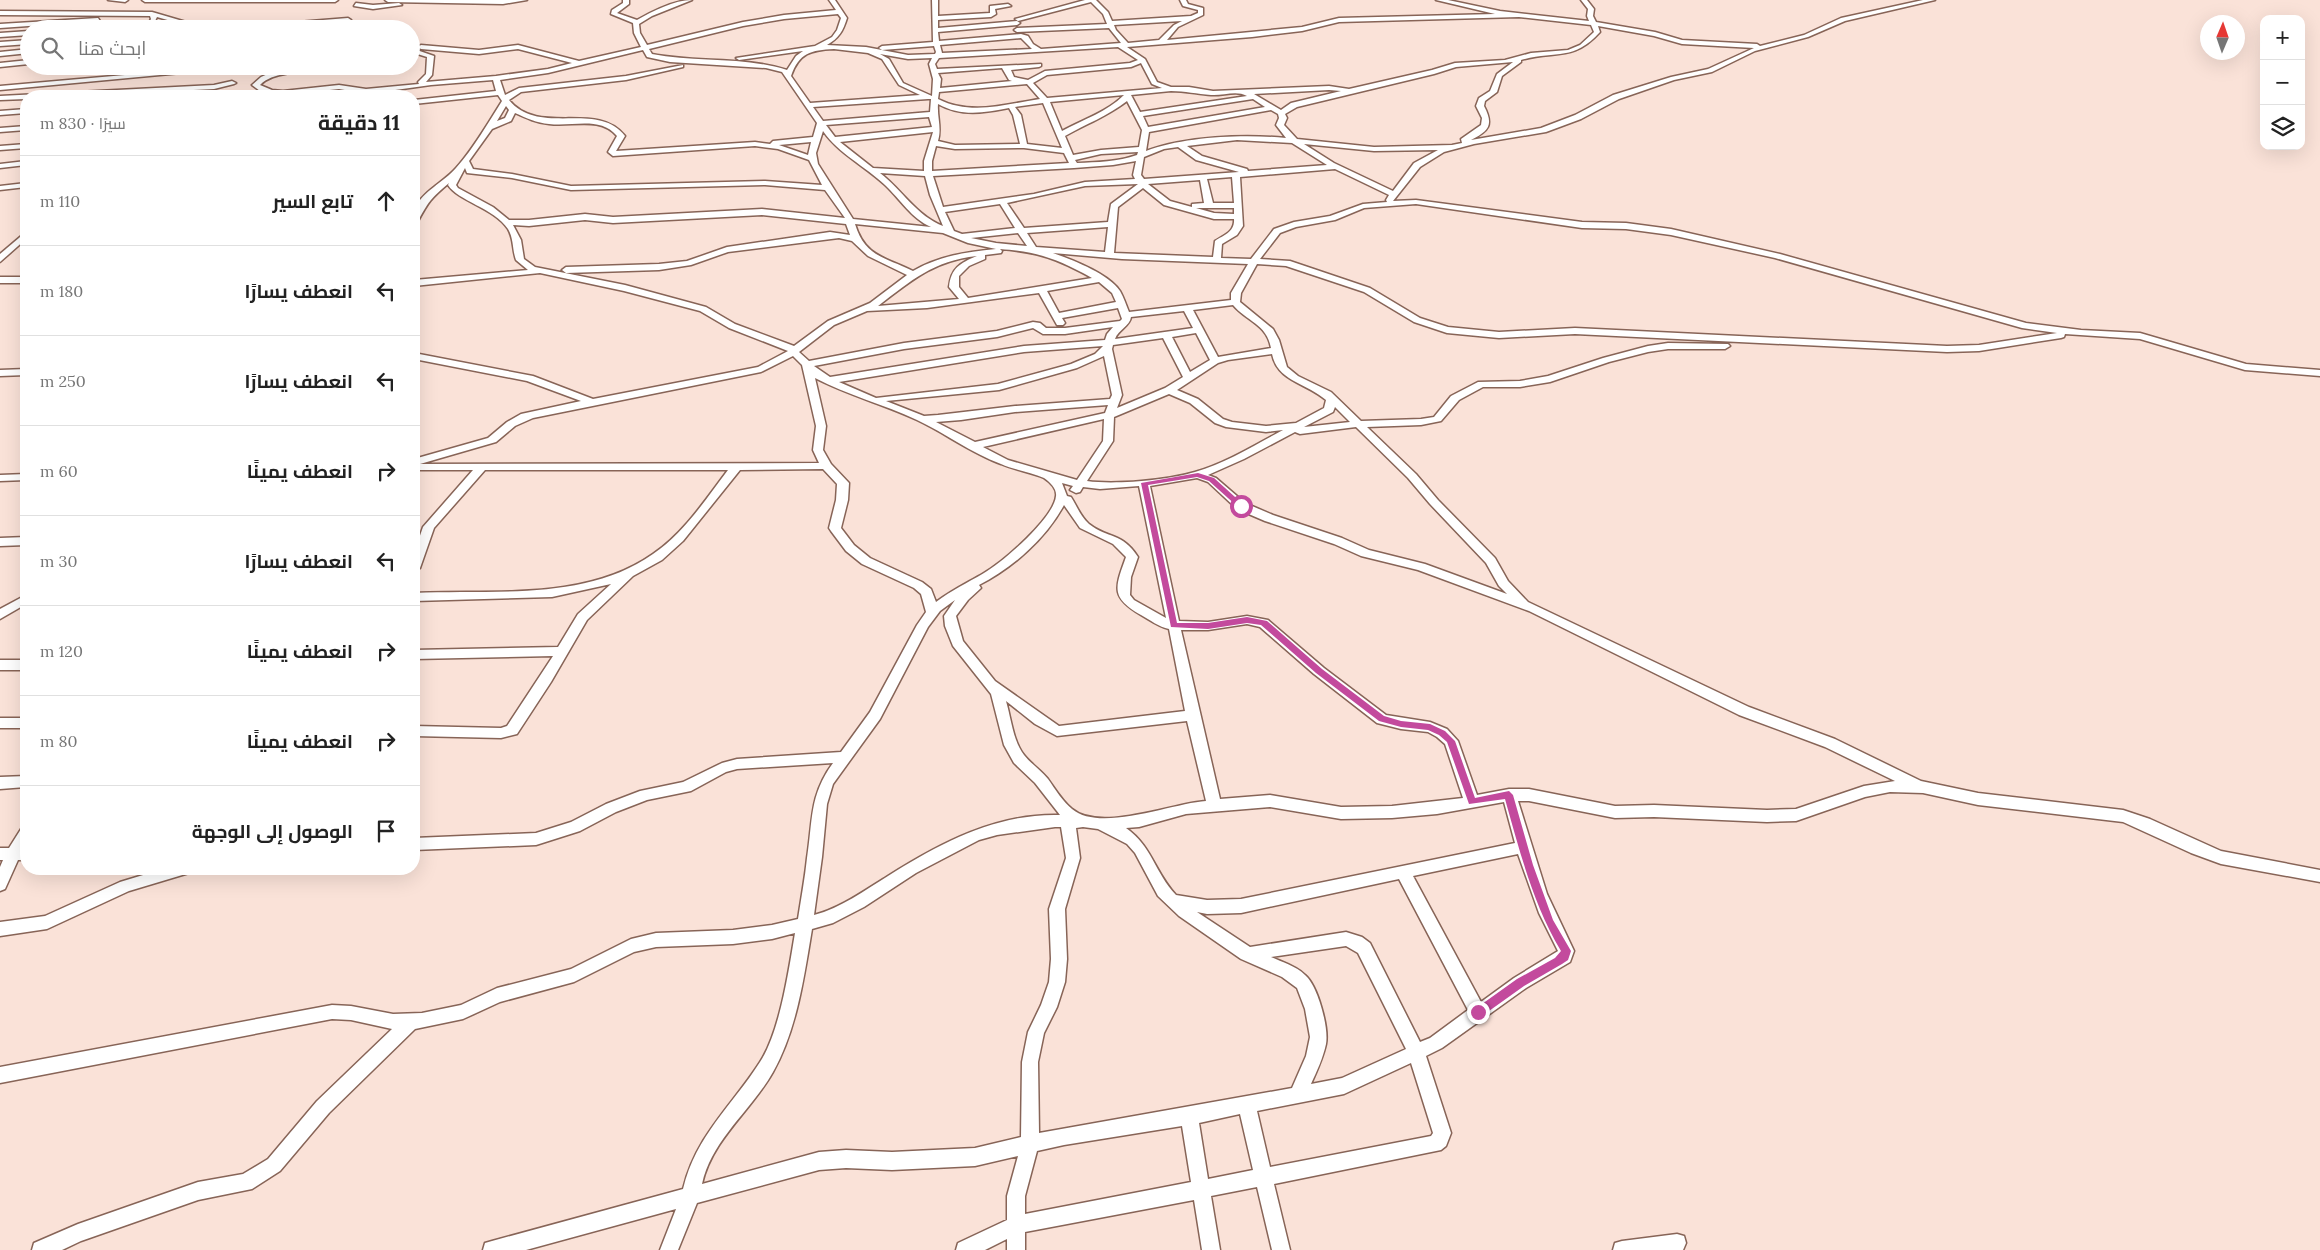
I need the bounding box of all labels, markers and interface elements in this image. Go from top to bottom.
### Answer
north arrow [2200,15,2245,60]
map controls [2260,15,2305,150]
button: + [2260,15,2305,60]
search box [20,20,420,75]
icon: search [38,34,66,62]
text: ابحث هنا [78,36,146,60]
button: − [2260,60,2305,105]
button: layers [2260,105,2305,150]
text: 11 دقيقة [318,109,400,136]
text: سيرًا · 830 m [40,113,126,133]
icon: ahead [372,187,400,215]
text: تابع السير [272,189,353,213]
text: 110 m [40,191,80,211]
icon: left [372,277,400,305]
text: انعطف يسارًا [244,279,353,303]
text: 180 m [40,281,83,301]
icon: left [372,367,400,395]
text: انعطف يسارًا [244,369,353,393]
text: 250 m [40,371,86,391]
icon: right [372,457,400,485]
text: انعطف يمينًا [247,459,353,483]
text: 60 m [40,461,78,481]
route start [1230,495,1253,518]
icon: left [372,547,400,575]
text: انعطف يسارًا [244,549,353,573]
text: 30 m [40,551,77,571]
icon: right [372,637,400,665]
text: انعطف يمينًا [247,639,353,663]
text: 120 m [40,641,83,661]
icon: right [372,727,400,755]
text: انعطف يمينًا [247,729,353,753]
text: 80 m [40,731,77,751]
icon: arrive [372,817,400,845]
text: الوصول إلى الوجهة [192,819,353,843]
route end [1467,1001,1490,1024]

